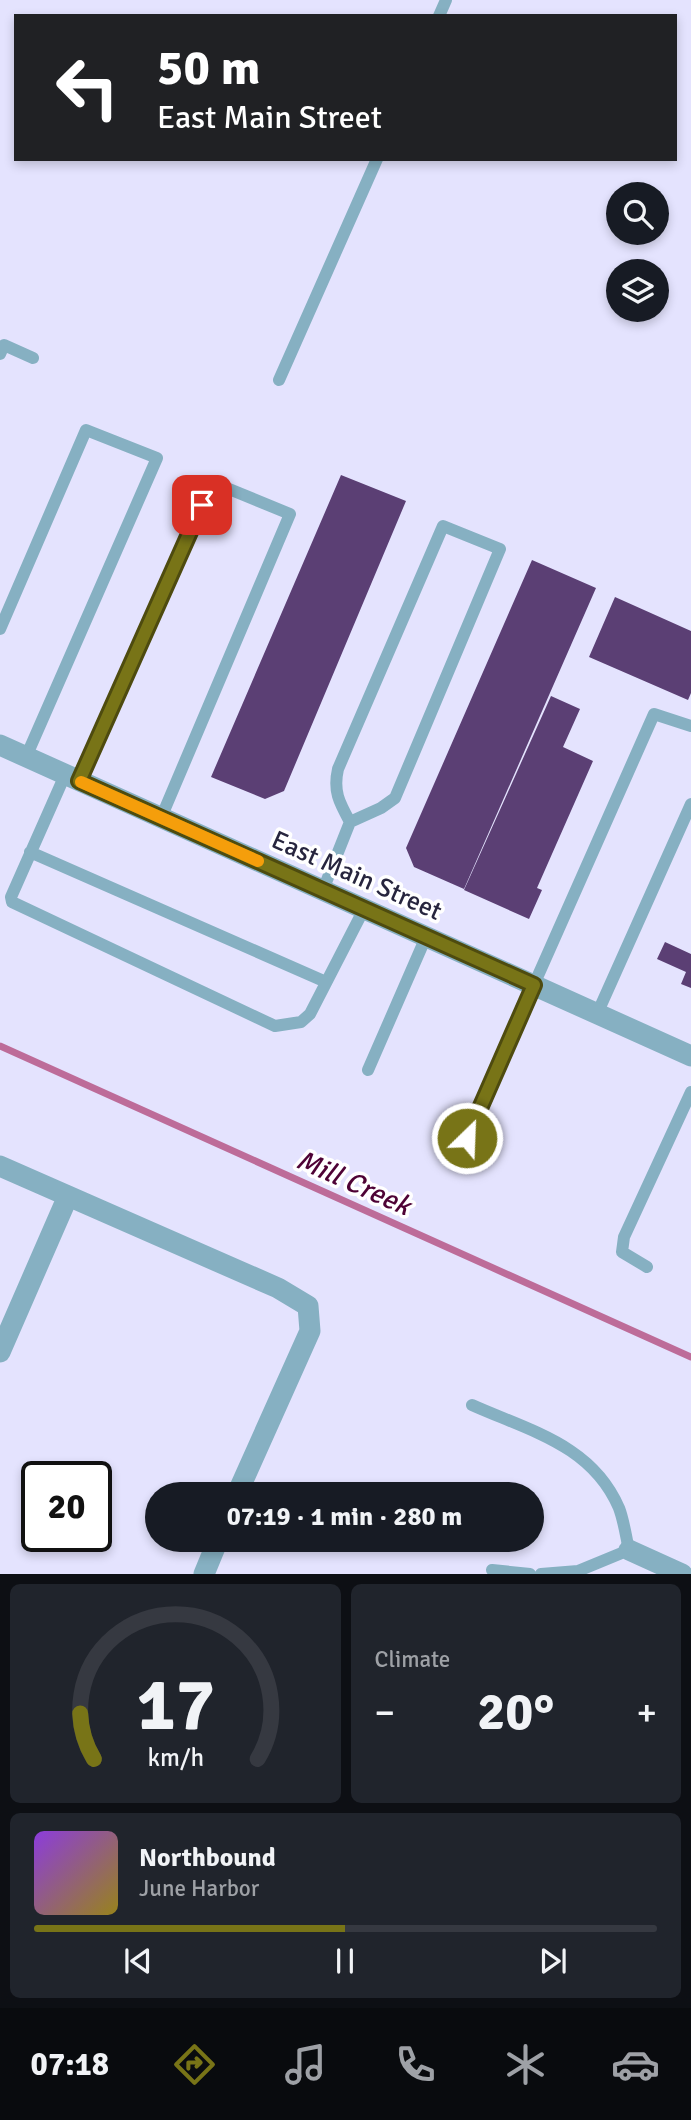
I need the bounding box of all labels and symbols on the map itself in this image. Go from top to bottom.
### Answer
pin [172,475,232,535]
street label: East Main Street [267,824,447,928]
position arrow [430,1101,504,1175]
water label: Mill Creek [291,1143,419,1224]
speed limit sign: 20 [21,1461,112,1552]

